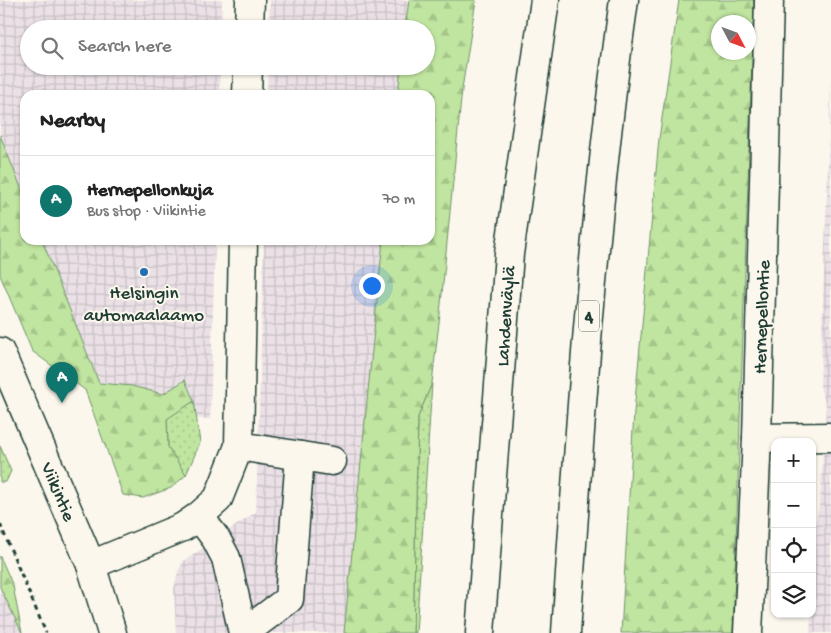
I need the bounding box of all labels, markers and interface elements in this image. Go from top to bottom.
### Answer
north arrow [711,15,756,60]
search box [20,20,435,75]
icon: search [38,34,66,62]
text: Search here [78,36,172,59]
text: Nearby [40,110,105,135]
text: Hernepellonkuja [87,180,213,203]
text: A [51,191,61,210]
text: 70 m [382,191,415,210]
text: Bus stop · Viikintie [87,203,206,222]
street label: Hernepellontie [750,259,777,375]
street label: Lahdenväylä [493,264,523,367]
marker: Helsingin automaalaamo [138,266,150,278]
your location [359,273,385,299]
place label: Helsingin automaalaamo [84,283,204,328]
road number: 4 [579,300,599,332]
pin: A [46,362,78,403]
map controls [771,438,816,618]
button: + [771,438,816,483]
street label: Viikintie [34,458,80,526]
button: − [771,483,816,528]
button: locate [771,528,816,573]
button: layers [771,573,816,618]

